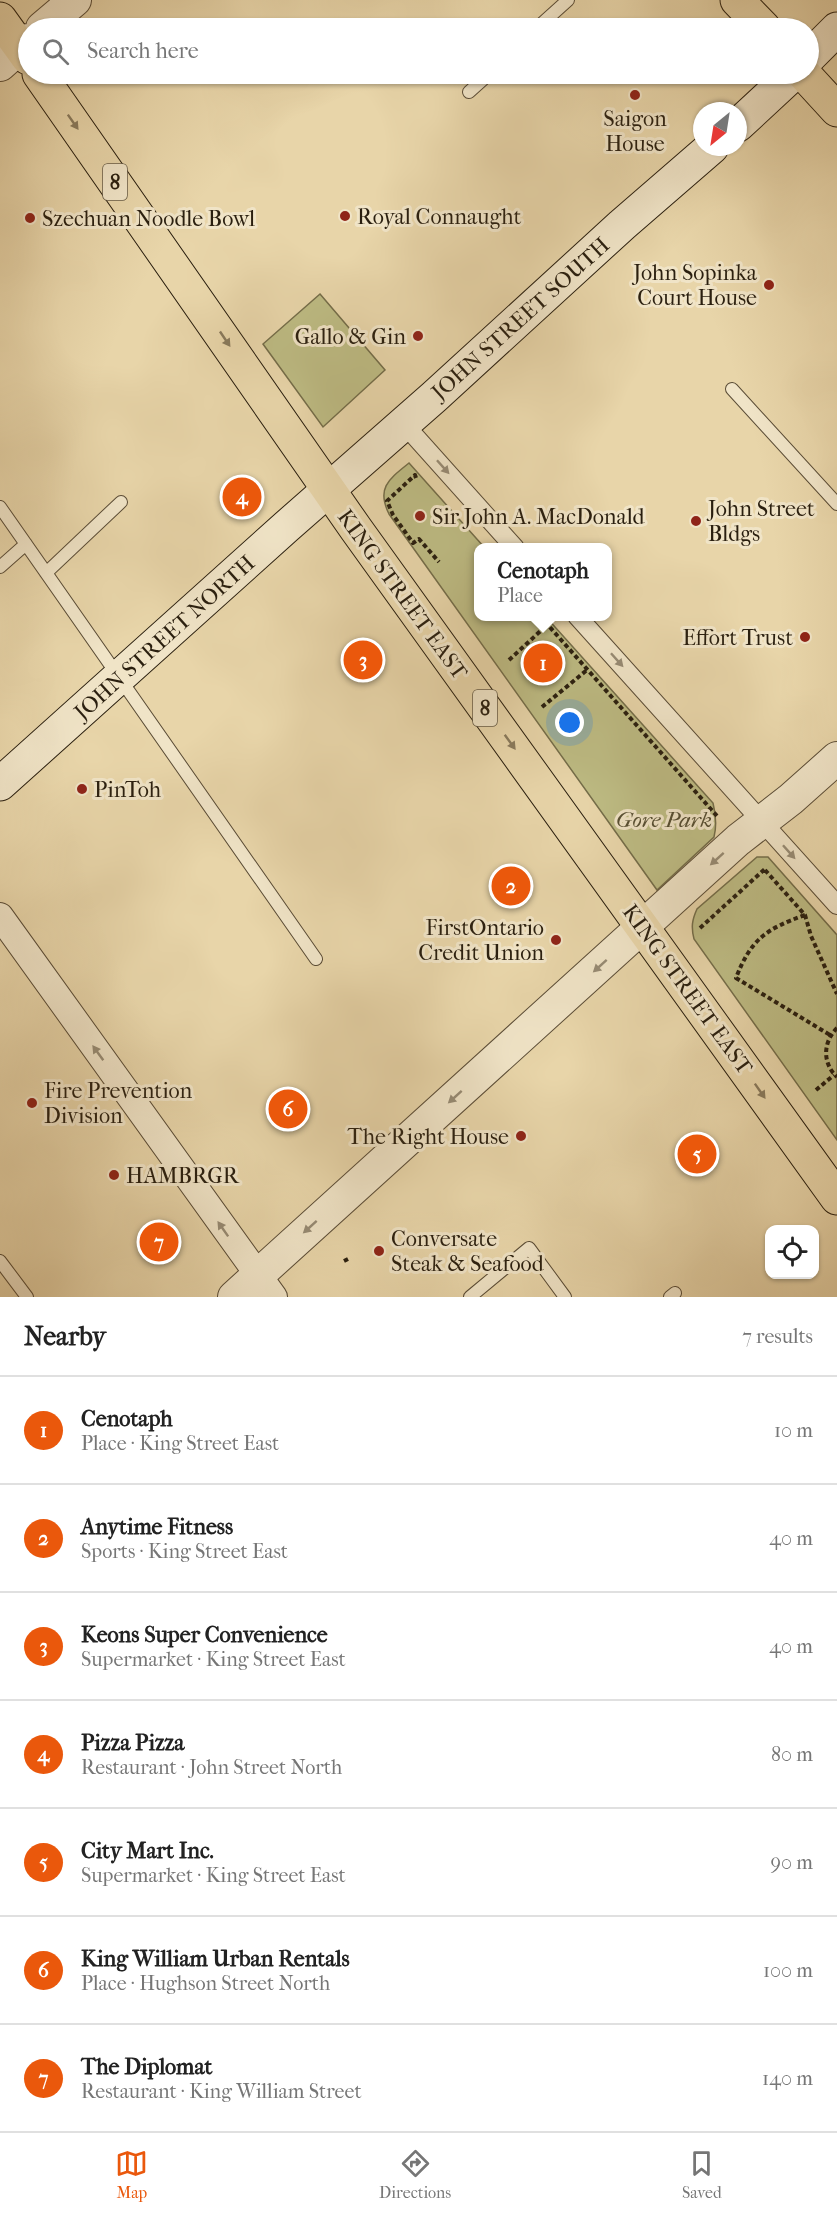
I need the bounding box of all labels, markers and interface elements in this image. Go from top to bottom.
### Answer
search box [18,18,819,84]
icon: search [39,35,72,68]
text: Search here [87,38,199,64]
marker: Saigon House [628,88,642,102]
north arrow [693,102,747,156]
place label: Saigon House [603,106,667,157]
one-way arrow [67,113,79,129]
road number: 8 [103,164,127,200]
place label: Royal Connaught [357,204,521,230]
place label: Szechuan Noodle Bowl [42,206,255,232]
marker: Royal Connaught [338,209,352,223]
marker: Szechuan Noodle Bowl [23,211,37,225]
street label: JOHN STREET SOUTH [425,232,615,407]
place label: John Sopinka Court House [631,260,758,311]
marker: John Sopinka Court House [762,278,776,292]
place label: Gallo & Gin [295,324,406,350]
marker: Gallo & Gin [411,329,425,343]
one-way arrow [219,331,231,347]
one-way arrow [436,459,449,474]
pin: 4 [222,474,262,520]
place label: John Street Bldgs [706,496,815,547]
place label: Sir John A. MacDonald [432,504,646,530]
street label: KING STREET EAST [332,505,473,686]
marker: Sir John A. MacDonald [413,509,427,523]
marker: John Street Bldgs [689,514,703,528]
popup [474,543,612,621]
street label: JOHN STREET NORTH [68,550,260,727]
text: Cenotaph [497,558,589,584]
text: Place [497,584,543,607]
place label: Effort Trust [682,625,793,651]
marker: Effort Trust [798,630,812,644]
pin: 3 [344,638,382,682]
pin: 1 [524,640,562,686]
one-way arrow [609,653,623,667]
road number: 8 [473,690,497,726]
your location [555,708,584,737]
one-way arrow [503,734,515,749]
place label: PinToh [94,777,162,803]
marker: PinToh [75,782,89,796]
park label: Gore Park [616,807,712,833]
one-way arrow [782,844,795,859]
one-way arrow [710,852,725,866]
pin: 2 [492,864,530,908]
street label: KING STREET EAST [617,900,758,1081]
place label: FirstOntario Credit Union [418,915,544,966]
marker: FirstOntario Credit Union [549,933,563,947]
one-way arrow [593,959,608,972]
one-way arrow [92,1045,104,1061]
place label: Fire Prevention Division [44,1078,193,1129]
one-way arrow [754,1082,766,1098]
pin: 6 [268,1086,308,1132]
one-way arrow [448,1089,462,1103]
marker: Fire Prevention Division [25,1096,39,1110]
place label: The Right House [348,1124,509,1150]
marker: The Right House [514,1129,528,1143]
pin: 5 [678,1132,716,1176]
place label: HAMBRGR [126,1163,240,1189]
marker: HAMBRGR [107,1168,121,1182]
pin: 7 [140,1220,178,1264]
one-way arrow [303,1220,318,1234]
one-way arrow [218,1221,230,1236]
map controls [765,1225,819,1279]
button: locate [765,1225,819,1279]
place label: Conversate Steak & Seafood [391,1226,545,1277]
marker: Conversate Steak & Seafood [372,1244,386,1258]
text: Nearby [24,1321,106,1352]
text: 7 results [742,1325,813,1348]
text: Cenotaph [81,1406,173,1432]
text: 1 [40,1419,47,1442]
text: 10 m [774,1419,813,1442]
text: Place · King Street East [81,1432,279,1455]
text: Anytime Fitness [81,1514,233,1540]
text: 2 [38,1527,49,1550]
text: 40 m [769,1527,813,1550]
text: Sports · King Street East [81,1540,288,1563]
text: Keons Super Convenience [81,1622,328,1648]
text: 3 [39,1635,48,1658]
text: 40 m [769,1635,813,1658]
text: Supermarket · King Street East [81,1648,346,1671]
text: Pizza Pizza [81,1730,185,1756]
text: 4 [38,1743,49,1766]
text: 80 m [771,1743,813,1766]
text: Restaurant · John Street North [81,1756,342,1779]
text: City Mart Inc. [81,1838,214,1864]
text: 5 [39,1851,48,1874]
text: 90 m [771,1851,813,1874]
text: Supermarket · King Street East [81,1864,346,1887]
text: King William Urban Rentals [81,1946,350,1972]
text: 6 [38,1959,49,1982]
text: 100 m [763,1959,813,1982]
text: Place · Hughson Street North [81,1972,330,1995]
text: The Diplomat [81,2054,212,2080]
text: 7 [39,2067,48,2090]
text: 140 m [762,2067,813,2090]
text: Restaurant · King William Street [81,2080,362,2103]
tab: Map [115,2147,148,2202]
tab: Directions [379,2147,451,2202]
tab: Saved [682,2147,722,2202]

